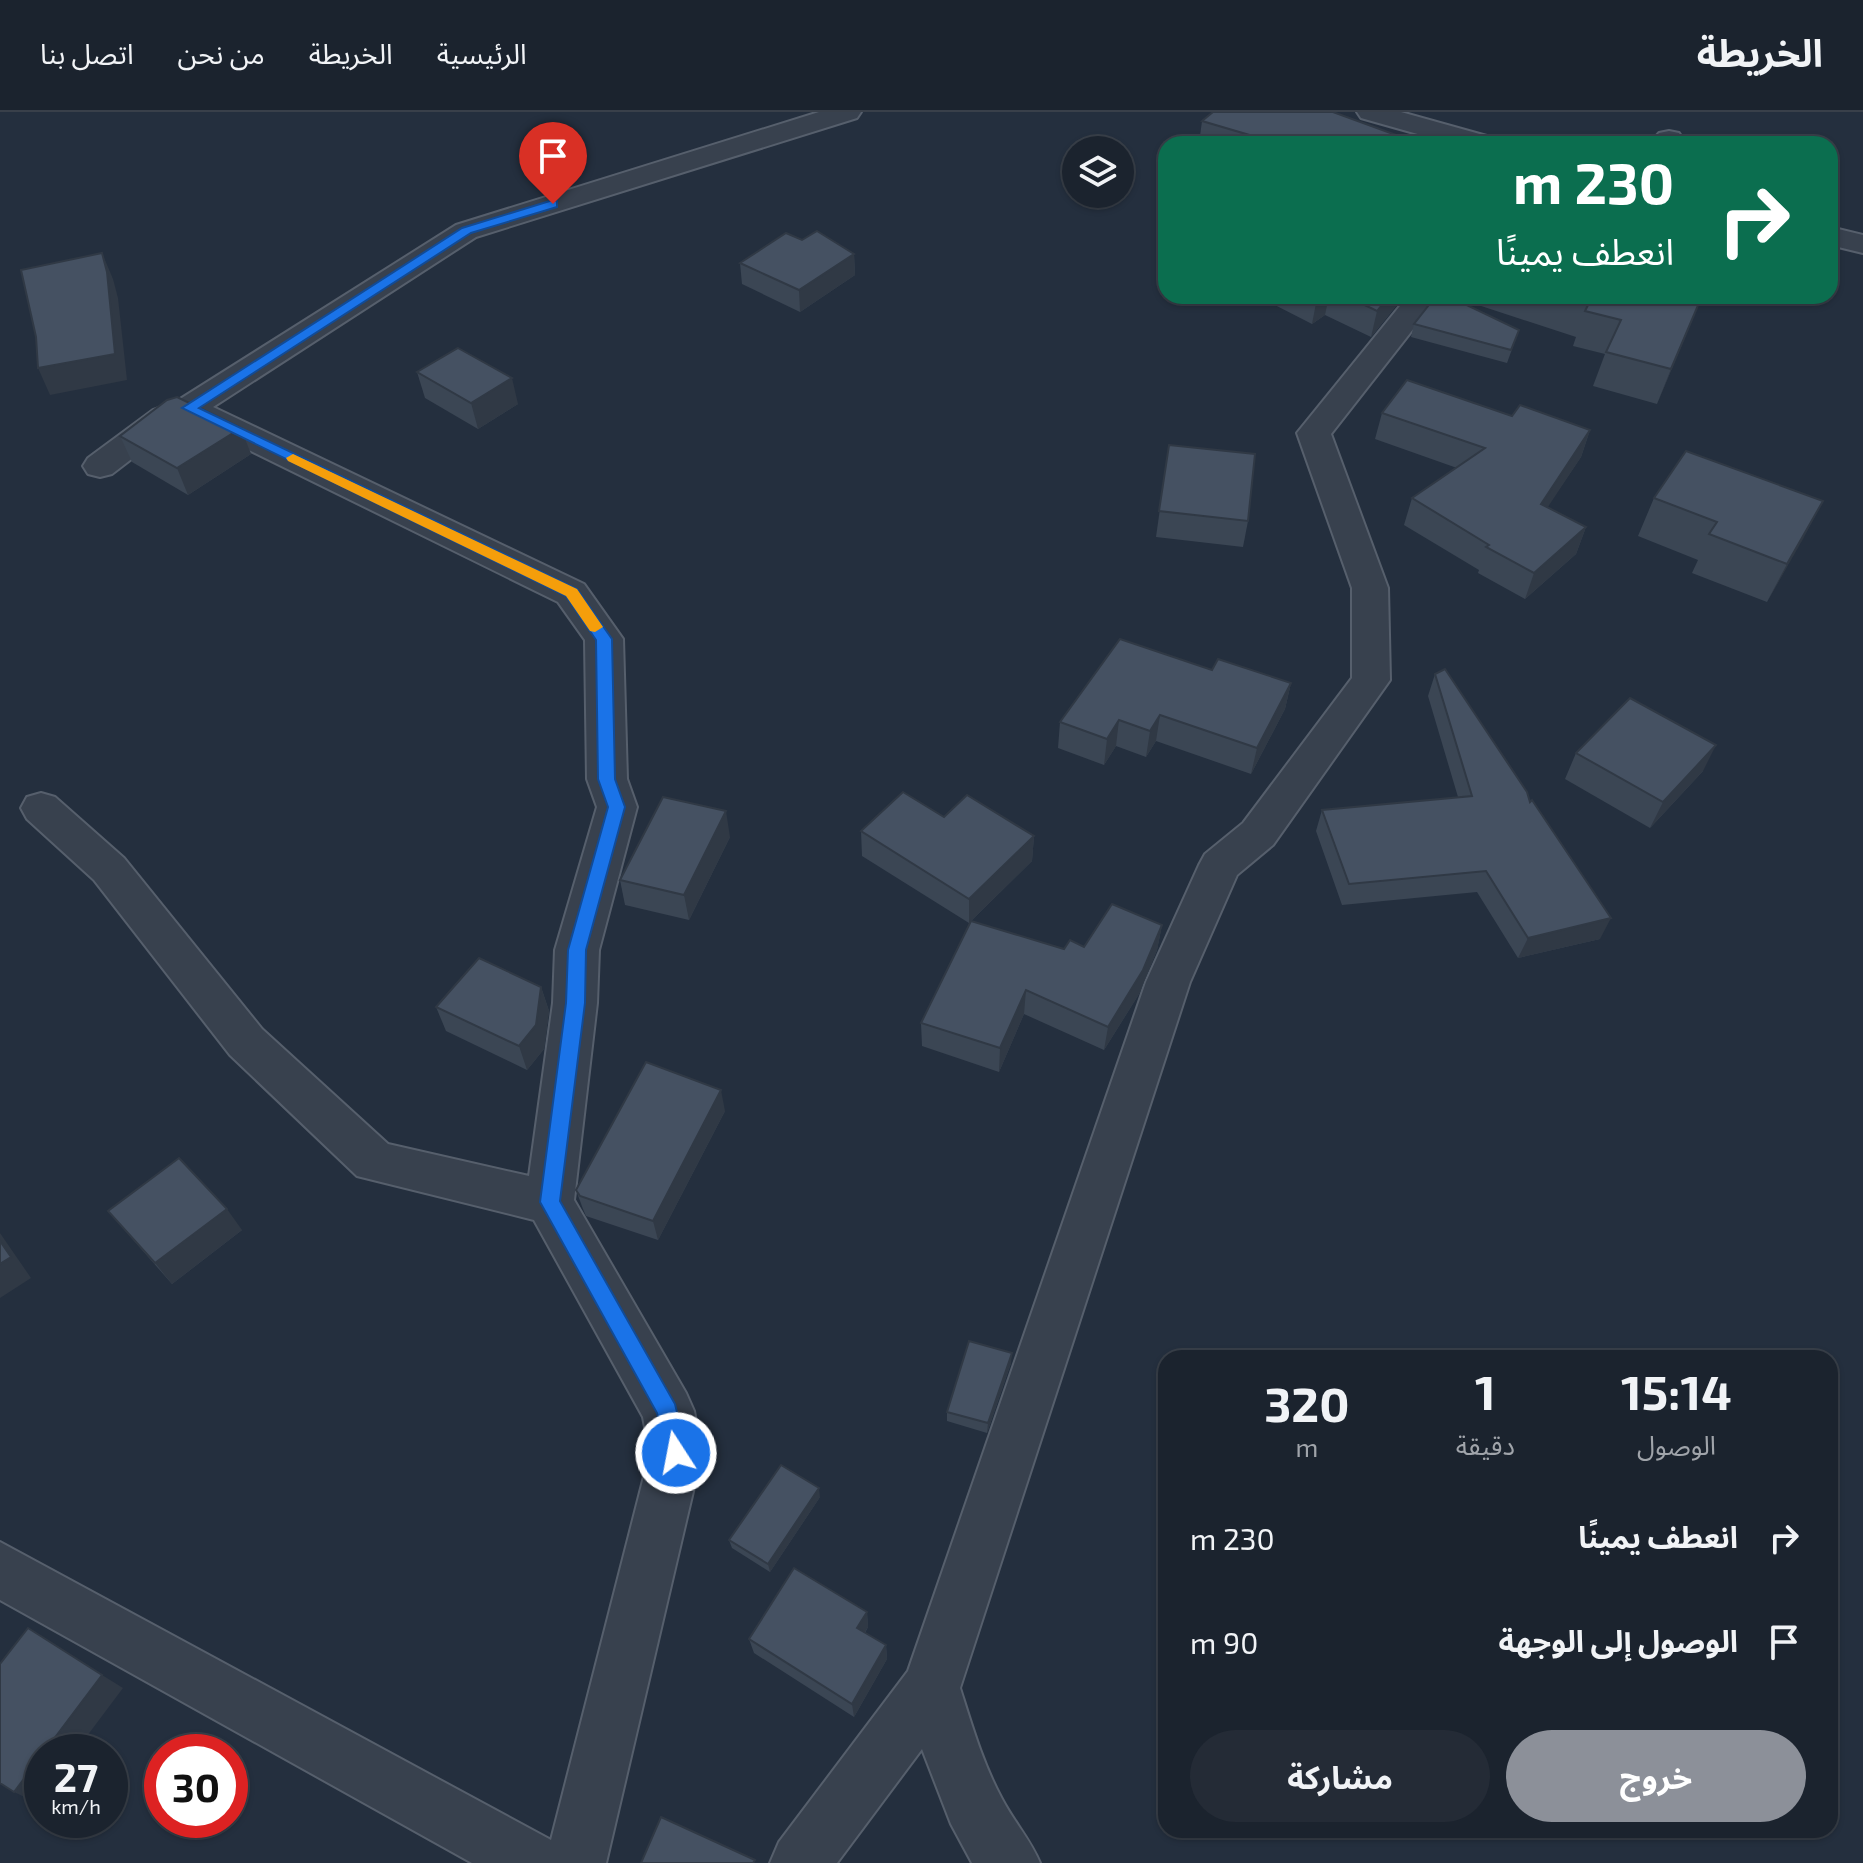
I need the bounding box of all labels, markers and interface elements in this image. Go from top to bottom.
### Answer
text: الخريطة [1697,29,1823,75]
text: اتصل بنا [40,36,134,70]
text: من نحن [178,36,265,70]
text: الخريطة [309,36,393,70]
text: الرئيسية [437,36,527,70]
pin [519,122,587,204]
icon: arrive [531,134,575,178]
map controls [1062,136,1134,208]
button: layers [1062,136,1134,208]
text: 230 m [1513,148,1674,215]
icon: right [1702,168,1806,272]
text: انعطف يمينًا [1496,229,1674,272]
text: 1 [1475,1362,1496,1420]
text: 15:14 [1621,1362,1732,1420]
text: 320 [1264,1374,1350,1432]
position arrow [634,1411,718,1495]
text: دقيقة [1456,1429,1515,1460]
text: الوصول [1637,1429,1716,1460]
text: m [1295,1431,1318,1462]
icon: right [1762,1516,1806,1560]
text: انعطف يمينًا [1578,1518,1738,1554]
text: 230 m [1190,1520,1275,1556]
icon: arrive [1762,1620,1806,1664]
text: الوصول إلى الوجهة [1499,1622,1738,1658]
text: 90 m [1190,1624,1258,1660]
button: مشاركة [1190,1730,1490,1822]
button: خروج [1506,1730,1806,1822]
speed limit sign: 30 [144,1734,248,1838]
text: 27 [54,1752,98,1800]
text: km/h [51,1794,101,1818]

